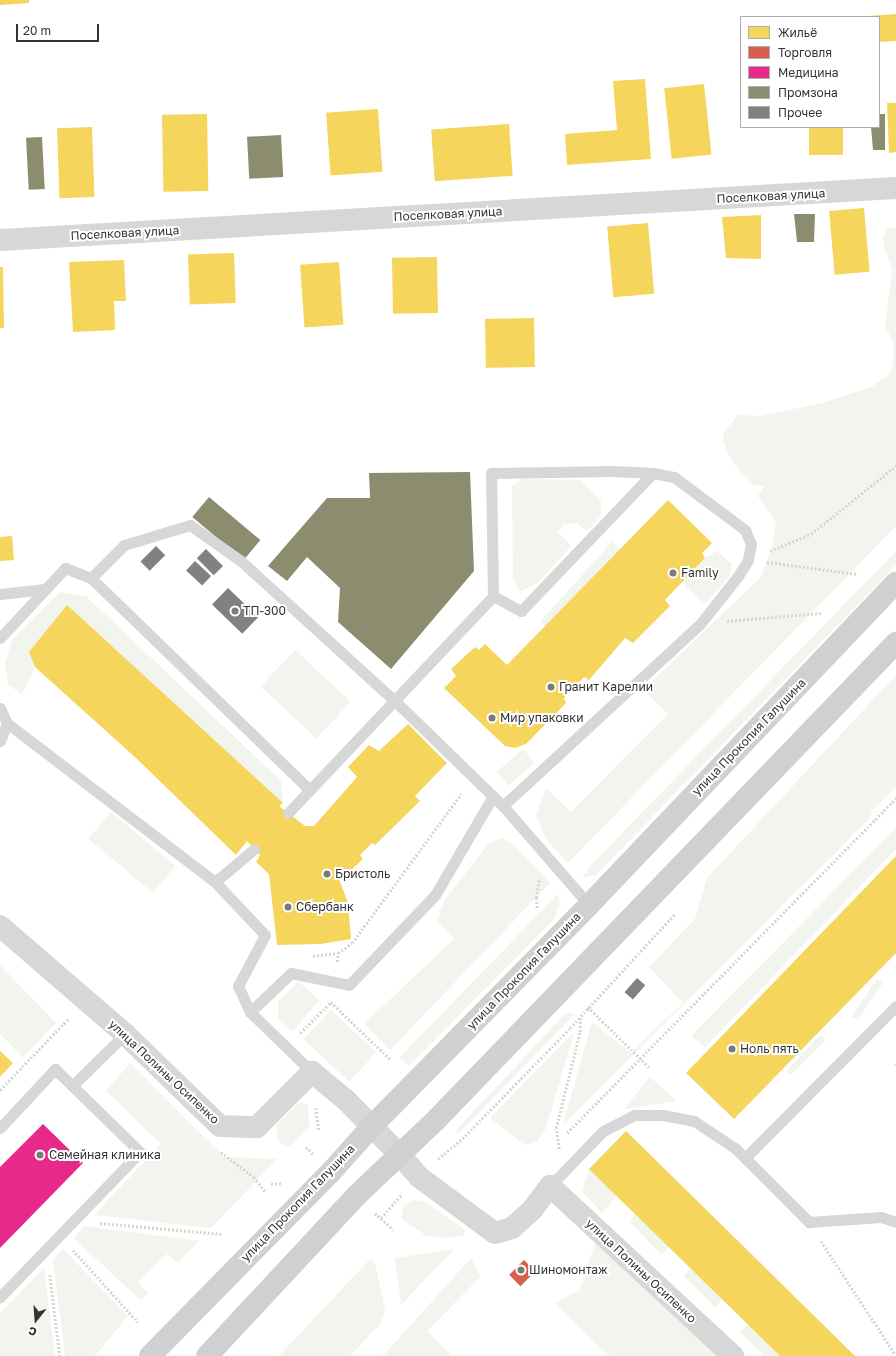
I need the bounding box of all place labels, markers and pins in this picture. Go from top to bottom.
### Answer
place label: Family [681,566,719,580]
marker: Family [668,568,678,578]
place label: ТП-300 [243,604,286,618]
marker: ТП-300 [230,606,240,616]
place label: Гранит Карелии [559,680,653,694]
marker: Гранит Карелии [546,682,556,692]
place label: Мир упаковки [500,711,584,725]
marker: Мир упаковки [487,713,497,723]
place label: Бристоль [335,867,390,881]
marker: Бристоль [322,869,332,879]
place label: Сбербанк [296,900,354,914]
marker: Сбербанк [283,902,293,912]
place label: Ноль пять [740,1042,799,1056]
marker: Ноль пять [727,1044,737,1054]
place label: Семейная клиника [49,1148,161,1162]
marker: Семейная клиника [34,1149,46,1161]
place label: Шиномонтаж [529,1263,608,1277]
marker: Шиномонтаж [516,1265,526,1275]

